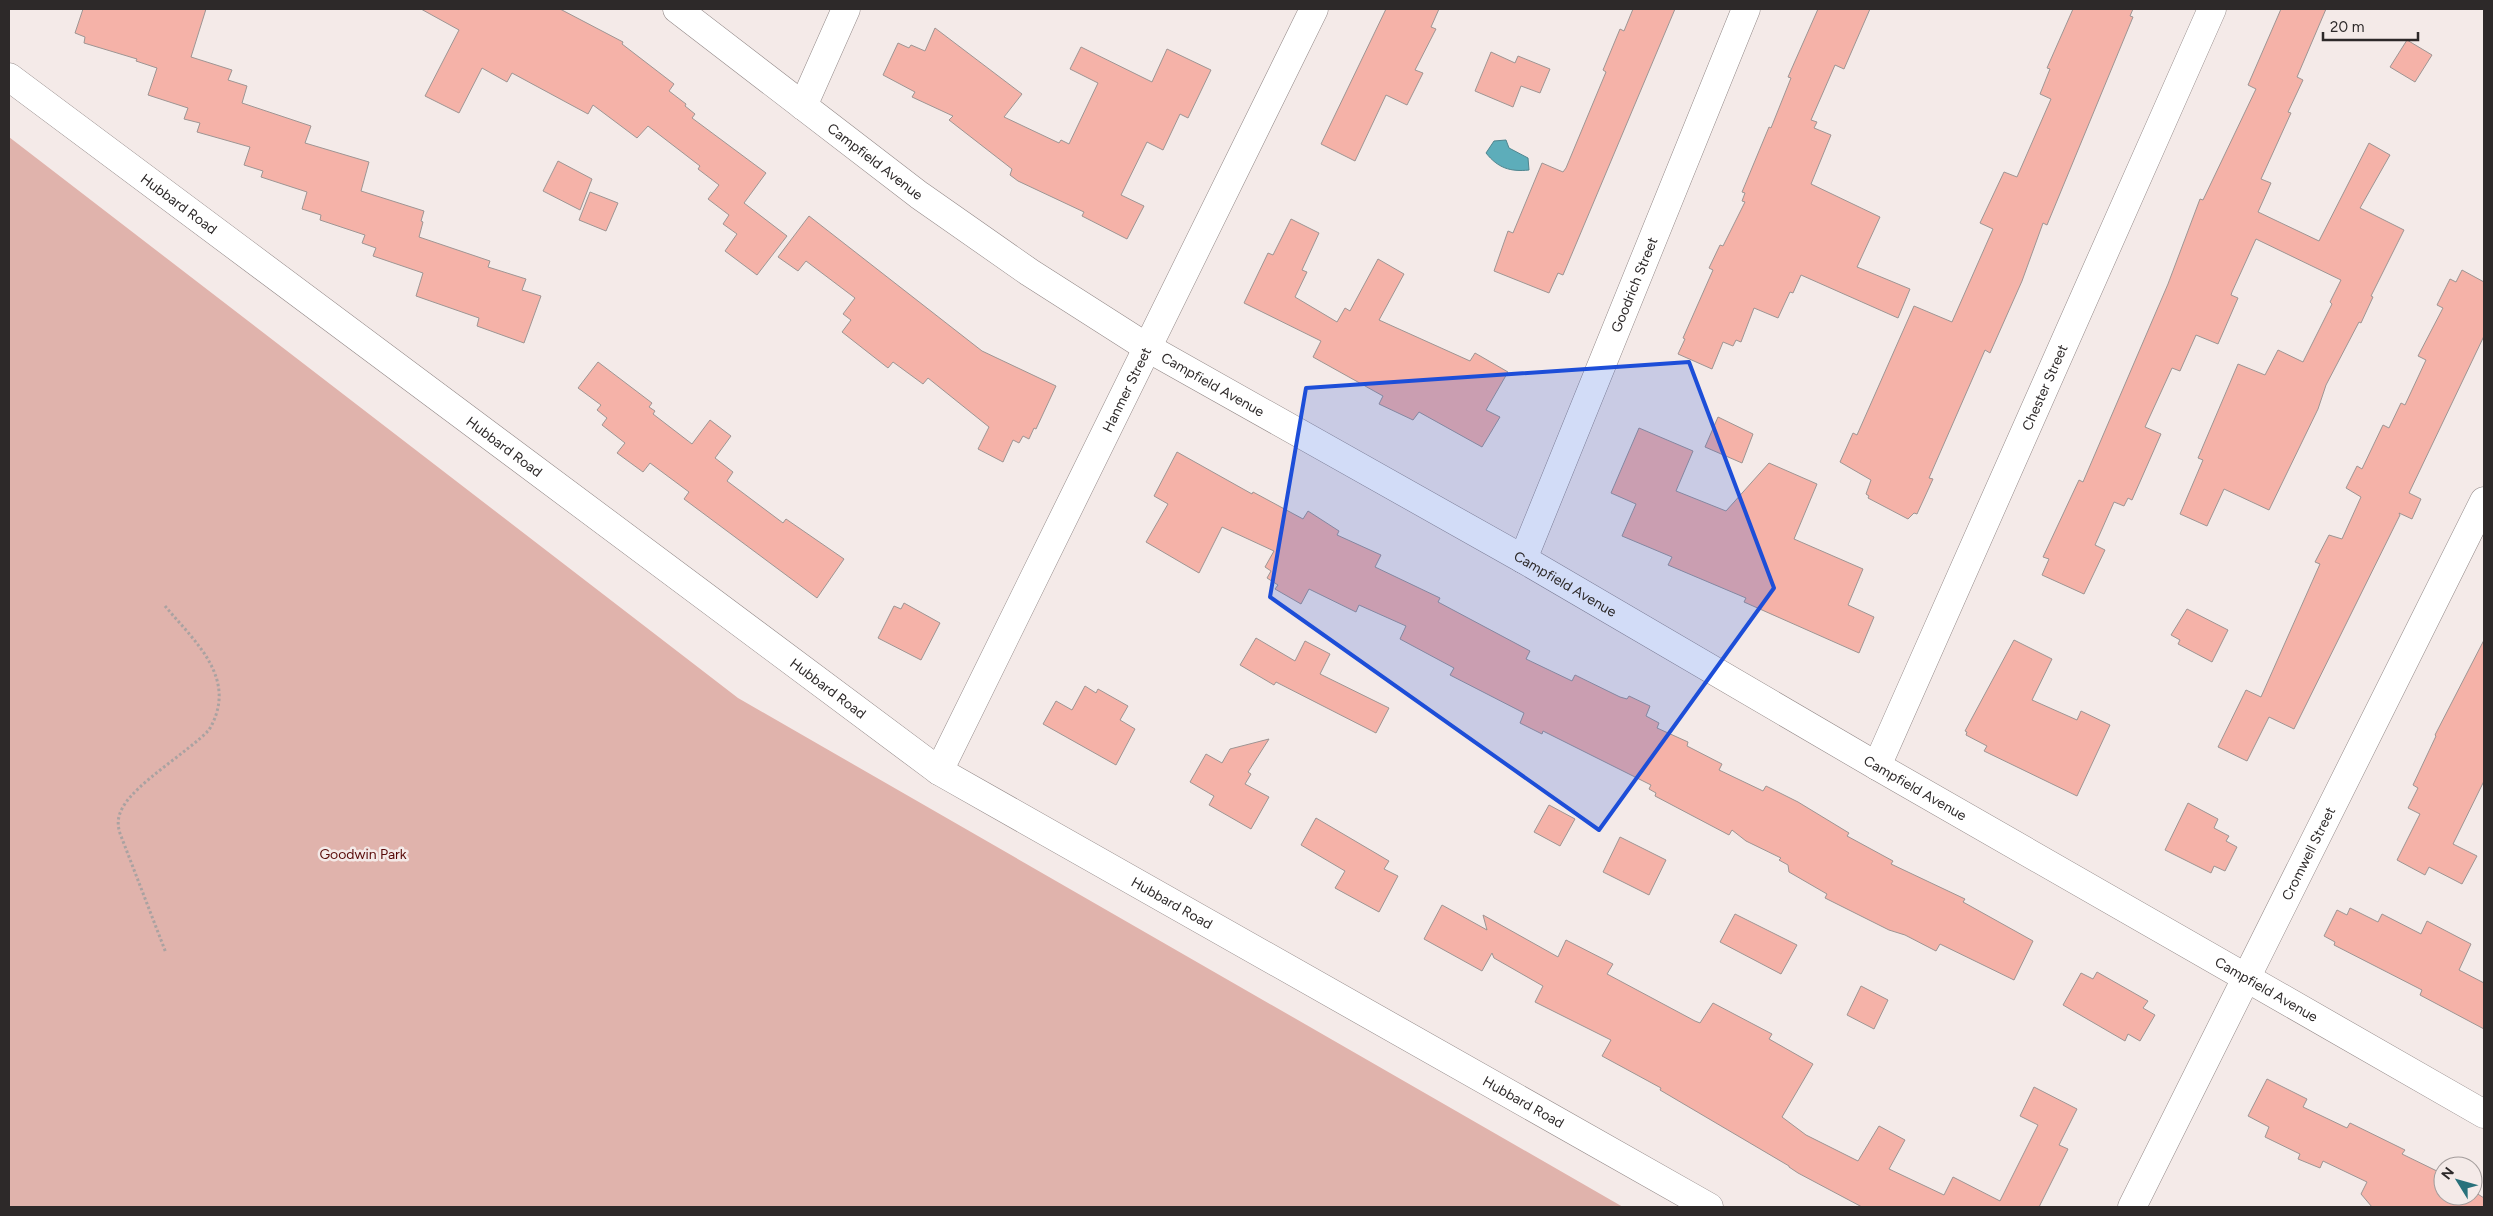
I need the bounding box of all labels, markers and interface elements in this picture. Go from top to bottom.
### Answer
scale bar [2323,10,2418,42]
text: 20 m [2330,18,2364,36]
street label: Campfield Avenue [824,119,927,204]
street label: Hubbard Road [138,170,220,238]
street label: Goodrich Street [1607,235,1661,335]
street label: Chester Street [2018,342,2071,433]
street label: Hanmer Street [1099,344,1155,435]
street label: Campfield Avenue [1158,349,1268,420]
street label: Hubbard Road [463,413,546,481]
street label: Campfield Avenue [1511,547,1620,620]
street label: Hubbard Road [787,654,869,722]
street label: Campfield Avenue [1861,752,1970,824]
street label: Cromwell Street [2278,804,2339,903]
park label: Goodwin Park [319,846,407,863]
street label: Hubbard Road [1128,873,1215,933]
street label: Campfield Avenue [2212,953,2321,1026]
street label: Hubbard Road [1480,1072,1567,1132]
north arrow [2433,1156,2483,1206]
text: N [2438,1164,2458,1183]

